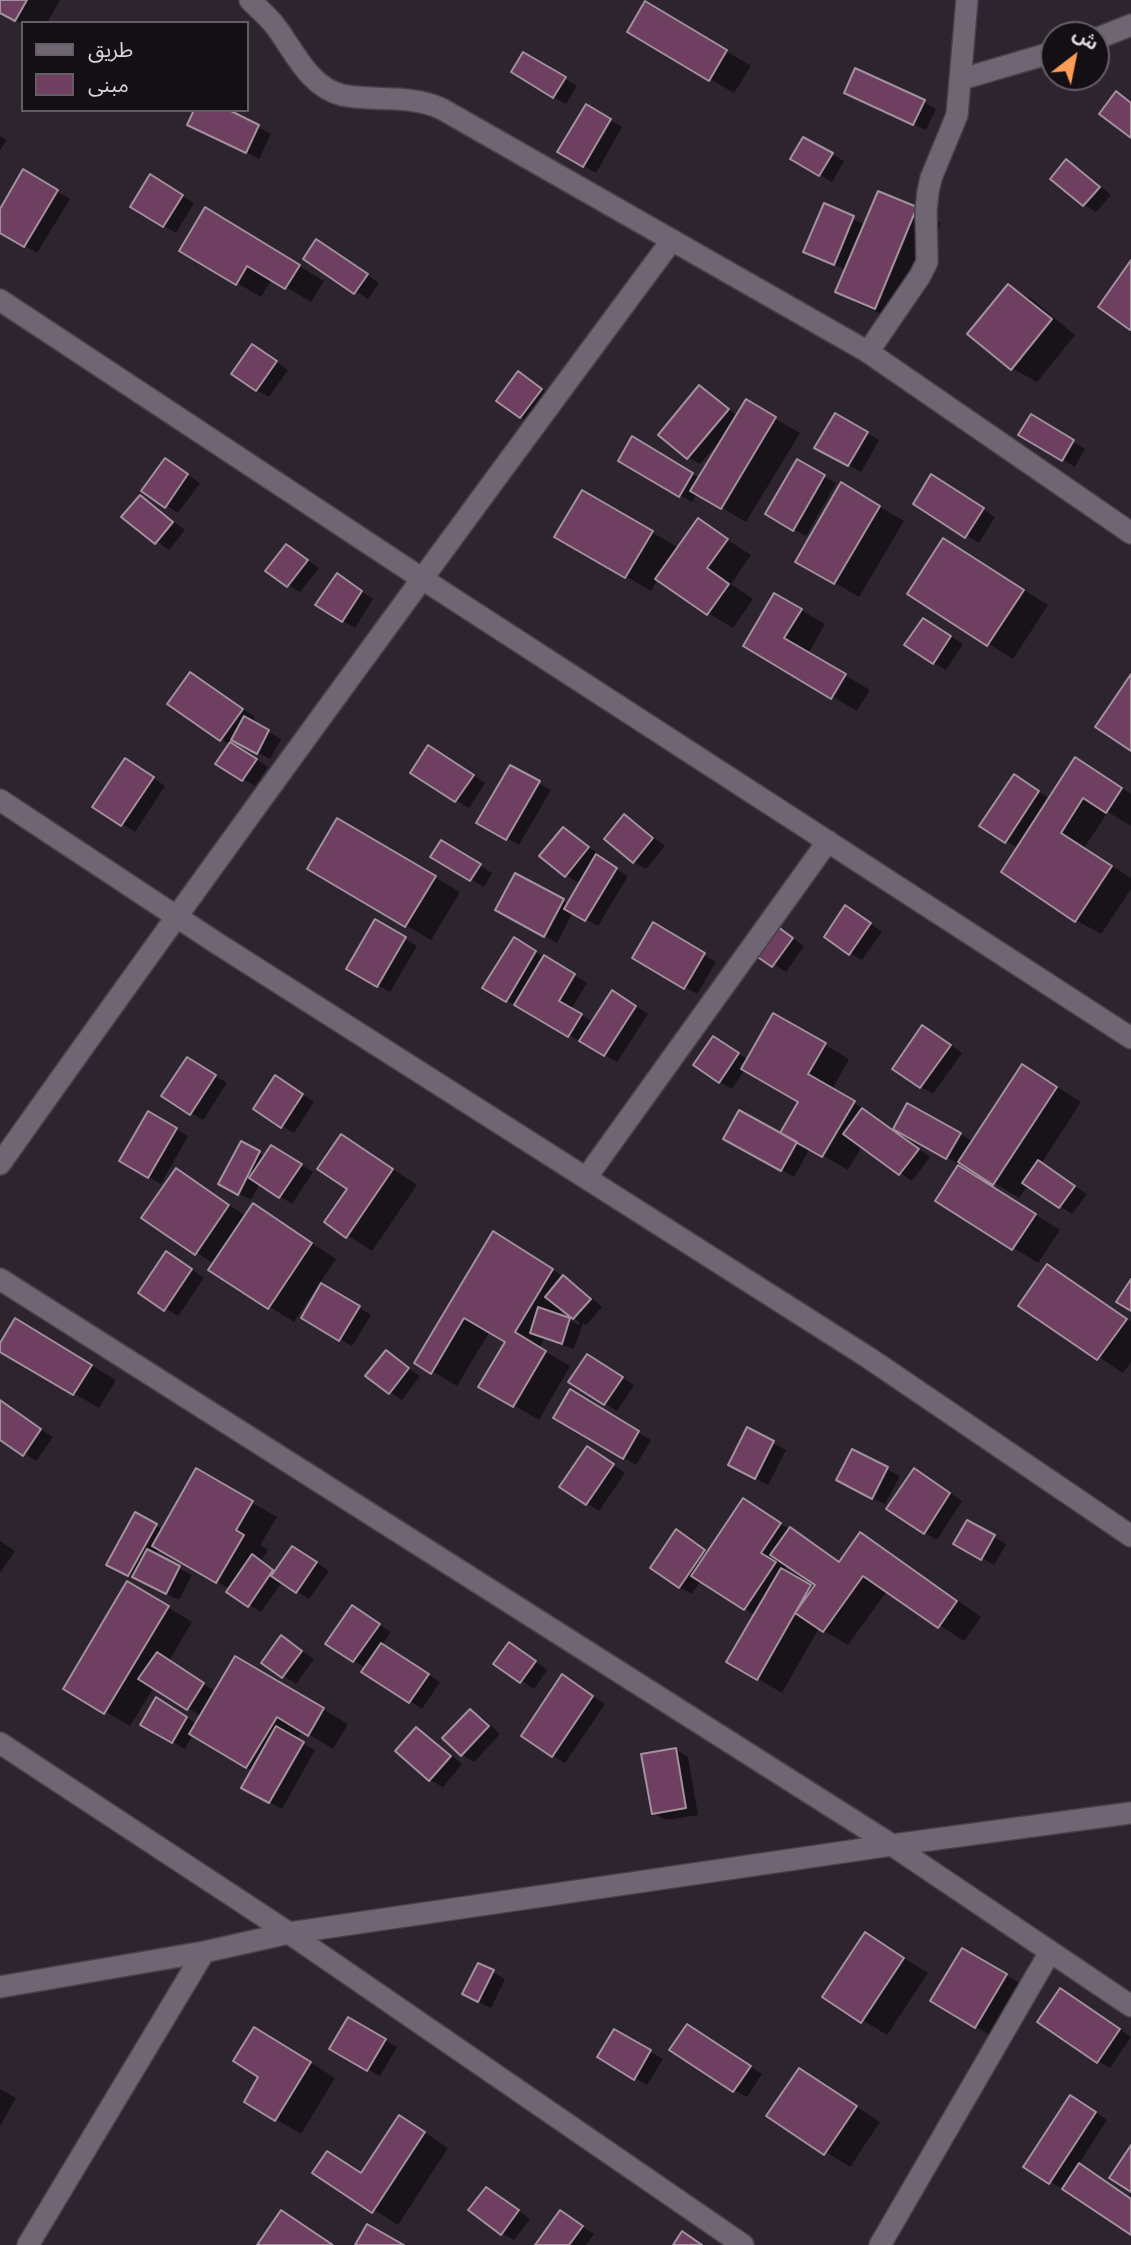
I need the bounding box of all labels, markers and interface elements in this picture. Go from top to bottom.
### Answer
legend [21,21,248,112]
north arrow [1040,21,1110,91]
text: ش [1068,23,1102,57]
text: طريق [88,38,133,65]
text: مبنى [88,73,129,100]

